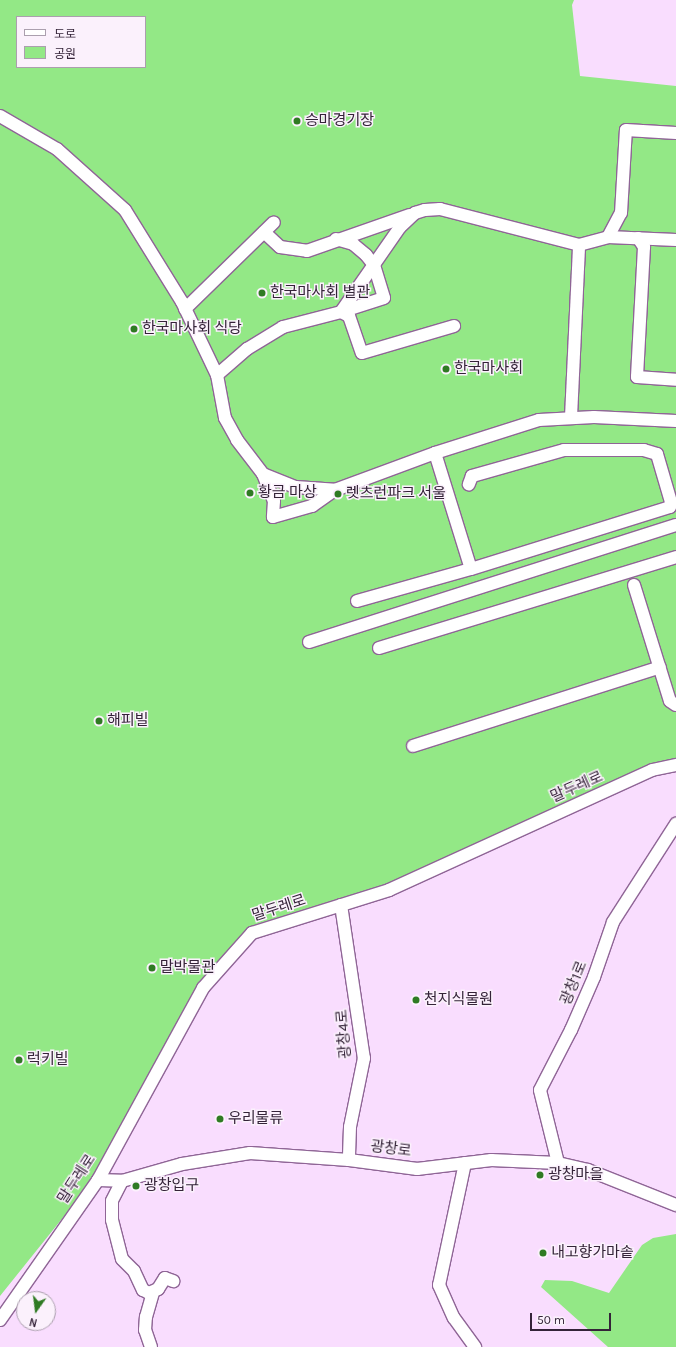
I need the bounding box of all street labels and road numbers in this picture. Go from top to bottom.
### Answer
street label: 말두레로 [548,768,606,806]
street label: 말두레로 [250,891,308,925]
street label: 광창1로 [557,958,591,1008]
street label: 광창4로 [333,1008,355,1060]
street label: 광창로 [369,1138,413,1160]
street label: 말두레로 [54,1151,100,1207]

